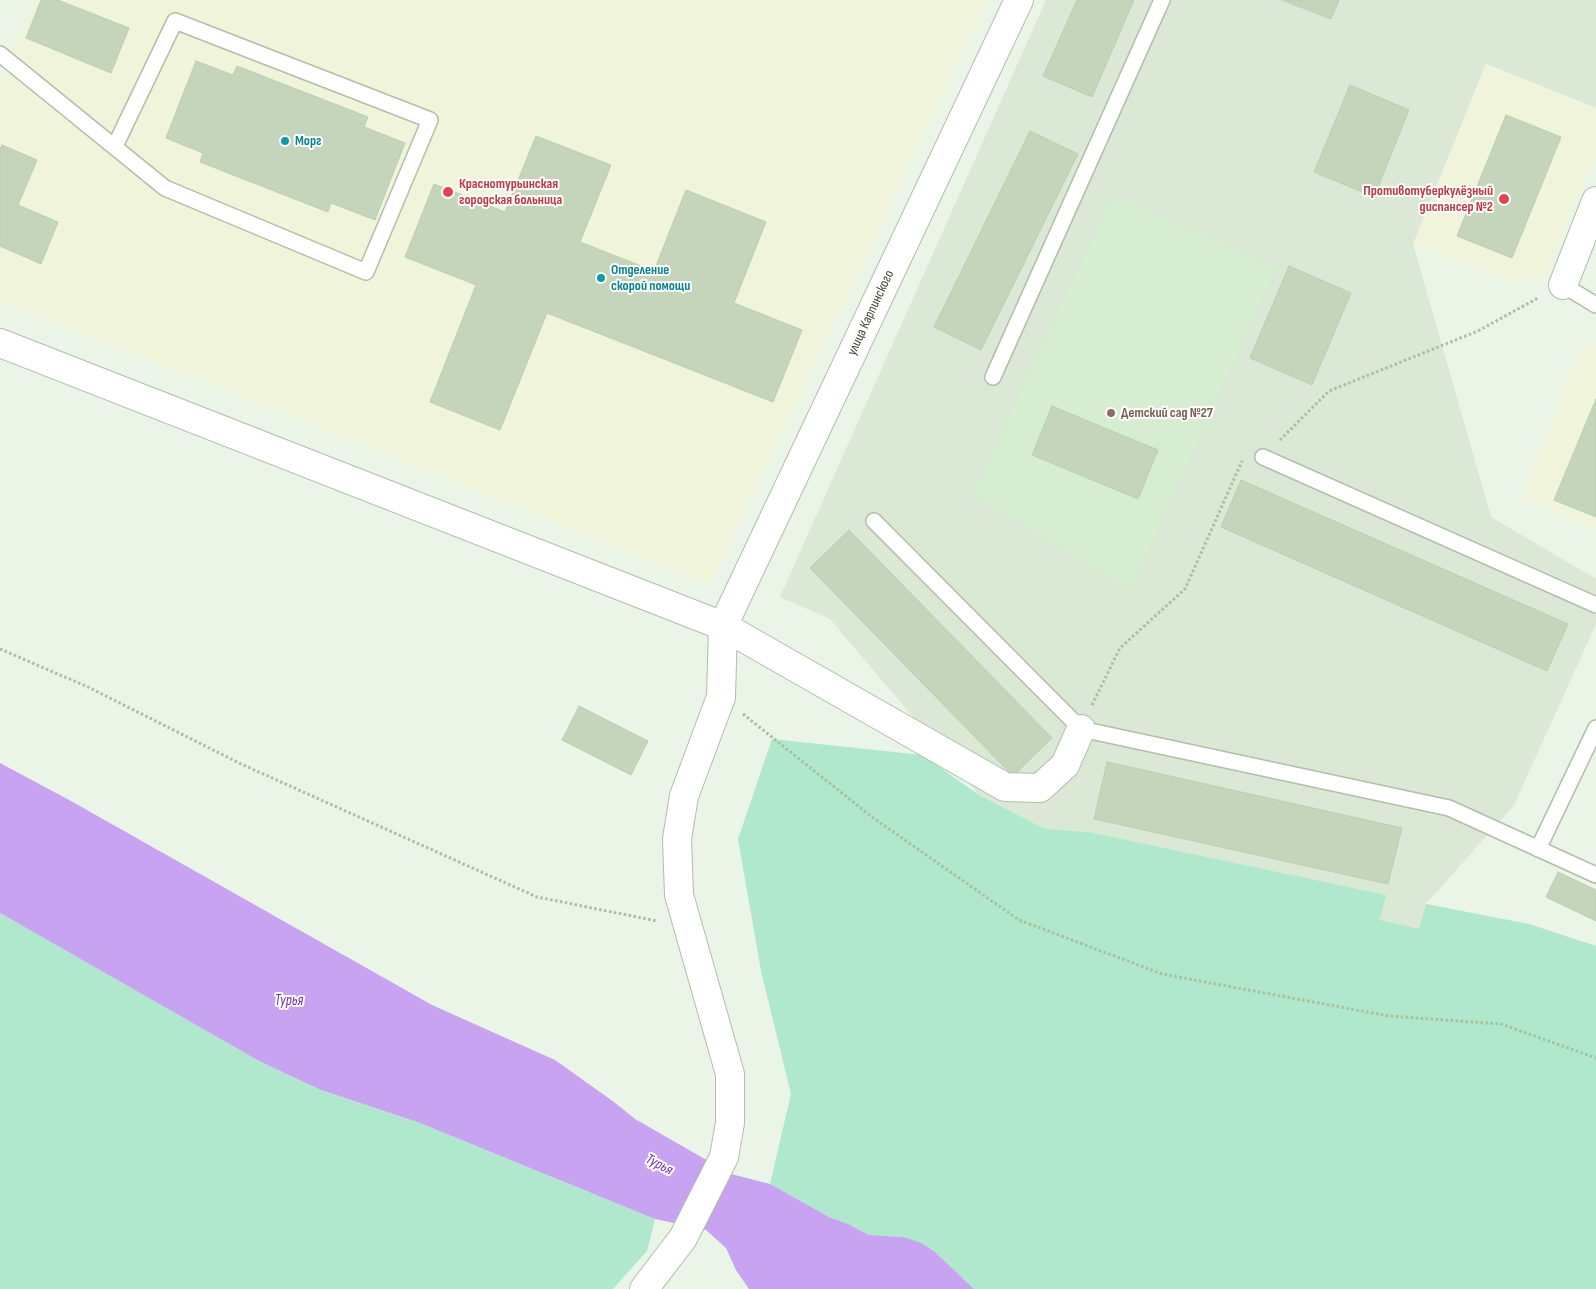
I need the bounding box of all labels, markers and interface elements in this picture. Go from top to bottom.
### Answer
place label: Морг [295,133,321,149]
marker: Морг [279,135,291,147]
place label: Краснотурьинская городская больница [459,176,562,208]
place label: Противотуберкулёзный диспансер №2 [1363,183,1493,216]
marker: Краснотурьинская городская больница [441,185,455,199]
marker: Противотуберкулёзный диспансер №2 [1497,192,1511,206]
place label: Отделение скорой помощи [611,262,690,294]
street label: улица Карпинского [844,268,898,358]
marker: Отделение скорой помощи [595,272,607,284]
place label: Детский сад №27 [1121,405,1213,421]
marker: Детский сад №27 [1105,407,1117,419]
water label: Турья [275,992,303,1010]
water label: Турья [642,1150,676,1180]

